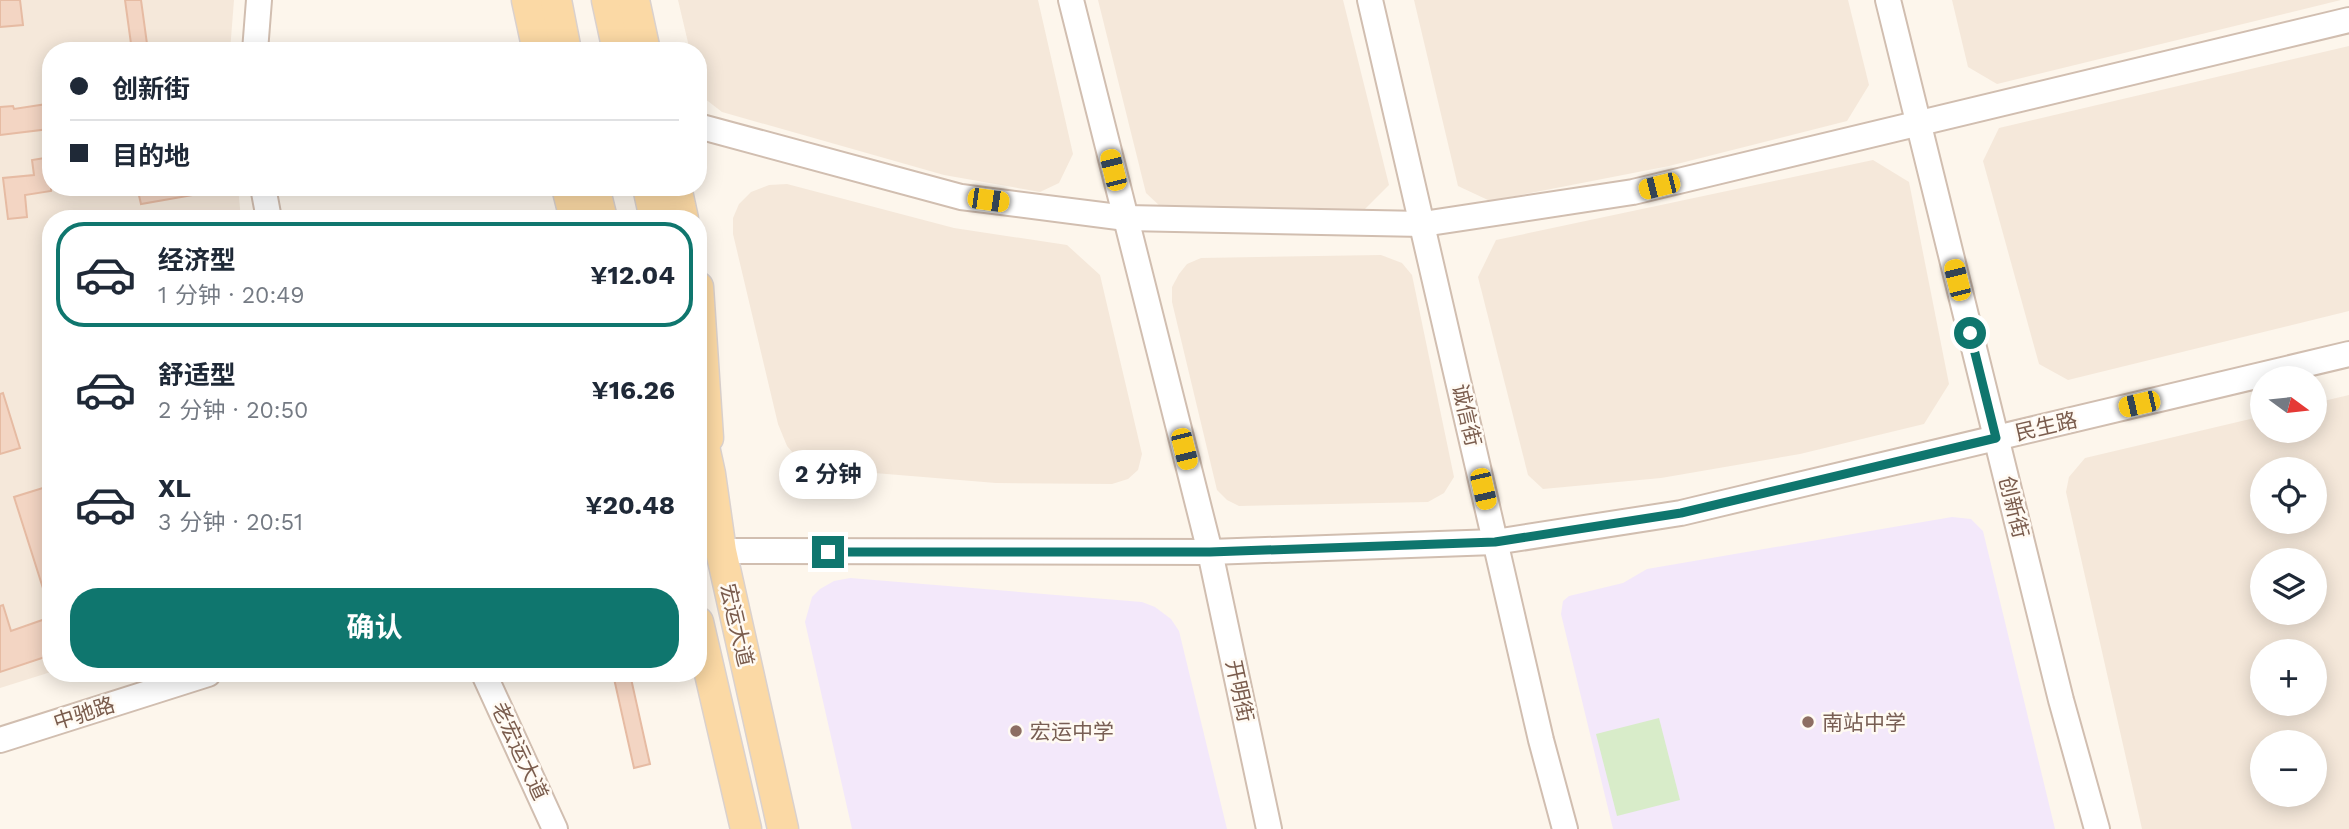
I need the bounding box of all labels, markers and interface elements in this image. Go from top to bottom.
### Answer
text: 创新街 [112,74,190,104]
text: 目的地 [112,141,190,171]
car [1098,147,1129,193]
car [1637,171,1682,201]
car [966,187,1011,213]
icon: car [74,243,137,306]
text: 经济型 [158,245,236,275]
car [1942,257,1973,303]
text: ¥12.04 [590,260,675,290]
text: 1 分钟 · 20:49 [158,282,304,309]
route start [1954,317,1986,349]
icon: car [74,358,137,421]
text: 舒适型 [158,360,236,390]
north arrow [2250,366,2328,443]
map controls [2250,366,2327,807]
text: ¥16.26 [591,375,675,405]
street label: 诚信街 [1448,381,1486,449]
car [2117,389,2162,419]
text: 2 分钟 · 20:50 [158,397,308,424]
street label: 民生路 [2012,407,2080,445]
car [1169,426,1200,472]
callout: 2 分钟 [779,450,877,500]
button: locate [2250,457,2327,534]
text: 2 分钟 [795,461,861,488]
car [1469,466,1498,512]
icon: car [74,473,137,536]
text: XL [158,473,191,503]
street label: 创新街 [1994,473,2034,541]
text: ¥20.48 [585,490,675,520]
text: 3 分钟 · 20:51 [158,509,303,536]
route end [812,536,844,568]
button: layers [2250,548,2327,625]
street label: 宏运大道 [715,581,759,669]
button: 确认 [70,588,679,668]
button: + [2250,639,2327,716]
street label: 开明街 [1221,658,1259,724]
street label: 中驰路 [50,691,118,735]
street label: 老宏运大道 [486,698,554,804]
place label: 南站中学 [1822,710,1906,735]
marker: 南站中学 [1800,714,1816,730]
place label: 宏运中学 [1030,719,1114,744]
marker: 宏运中学 [1008,723,1024,739]
button: − [2250,730,2327,807]

